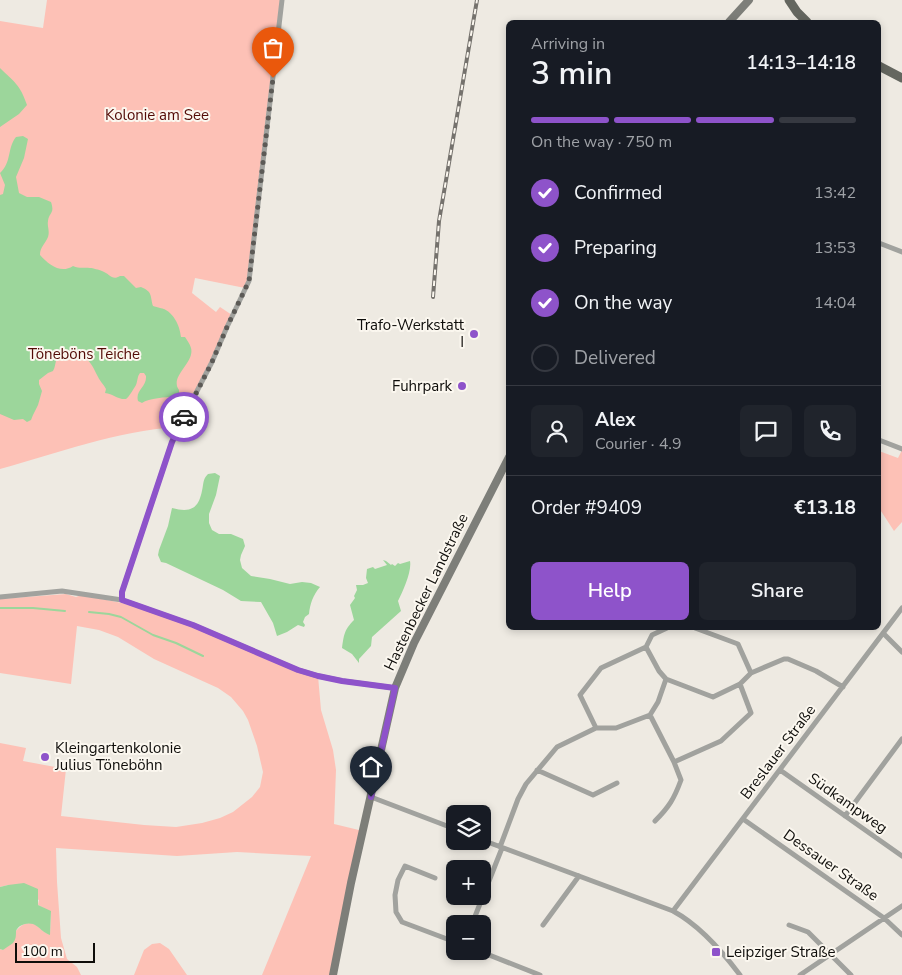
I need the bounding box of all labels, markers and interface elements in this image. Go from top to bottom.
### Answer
pin [252,27,294,78]
text: Arriving in [531,33,605,55]
icon: bag [259,34,287,62]
text: 14:13–14:18 [746,50,856,76]
text: 3 min [531,52,613,95]
park label: Kolonie am See [105,105,209,125]
text: On the way · 750 m [531,131,672,153]
icon: check [531,179,559,207]
text: Confirmed [574,180,662,206]
text: 13:42 [814,182,856,204]
icon: check [531,234,559,262]
text: Preparing [574,235,657,261]
text: 13:53 [814,237,856,259]
icon: check [531,289,559,317]
text: On the way [574,290,672,316]
text: 14:04 [814,292,856,314]
place label: Trafo-Werkstatt I [357,315,465,352]
marker: Trafo-Werkstatt I [468,328,480,340]
park label: Töneböns Teiche [28,344,140,364]
text: Delivered [574,345,656,371]
place label: Fuhrpark [392,376,452,396]
marker: Fuhrpark [456,380,468,392]
courier [159,392,209,442]
icon: car [170,403,198,431]
button: person [531,405,583,457]
button: chat [740,405,792,457]
button: phone [804,405,856,457]
text: Alex [595,407,636,433]
text: Courier · 4.9 [595,433,681,455]
text: Order #9409 [531,495,642,521]
text: €13.18 [794,495,856,521]
street label: Hastenbecker Landstraße [379,510,473,674]
button: Help [531,562,689,620]
button: Share [699,562,856,620]
street label: Breslauer Straße [736,701,820,803]
place label: Kleingartenkolonie Julius Töneböhn [54,738,181,775]
pin [350,746,392,797]
marker: Kleingartenkolonie Julius Töneböhn [39,751,51,763]
icon: home [357,753,385,781]
street label: Südkampweg [804,768,892,838]
map controls [446,805,491,960]
button: layers [446,805,491,850]
street label: Dessauer Straße [779,825,883,905]
button: + [446,860,491,905]
button: − [446,915,491,960]
scale bar [15,940,95,963]
text: 100 m [22,942,63,961]
place label: Leipziger Straße [726,942,836,962]
marker: Leipziger Straße [710,946,722,958]

